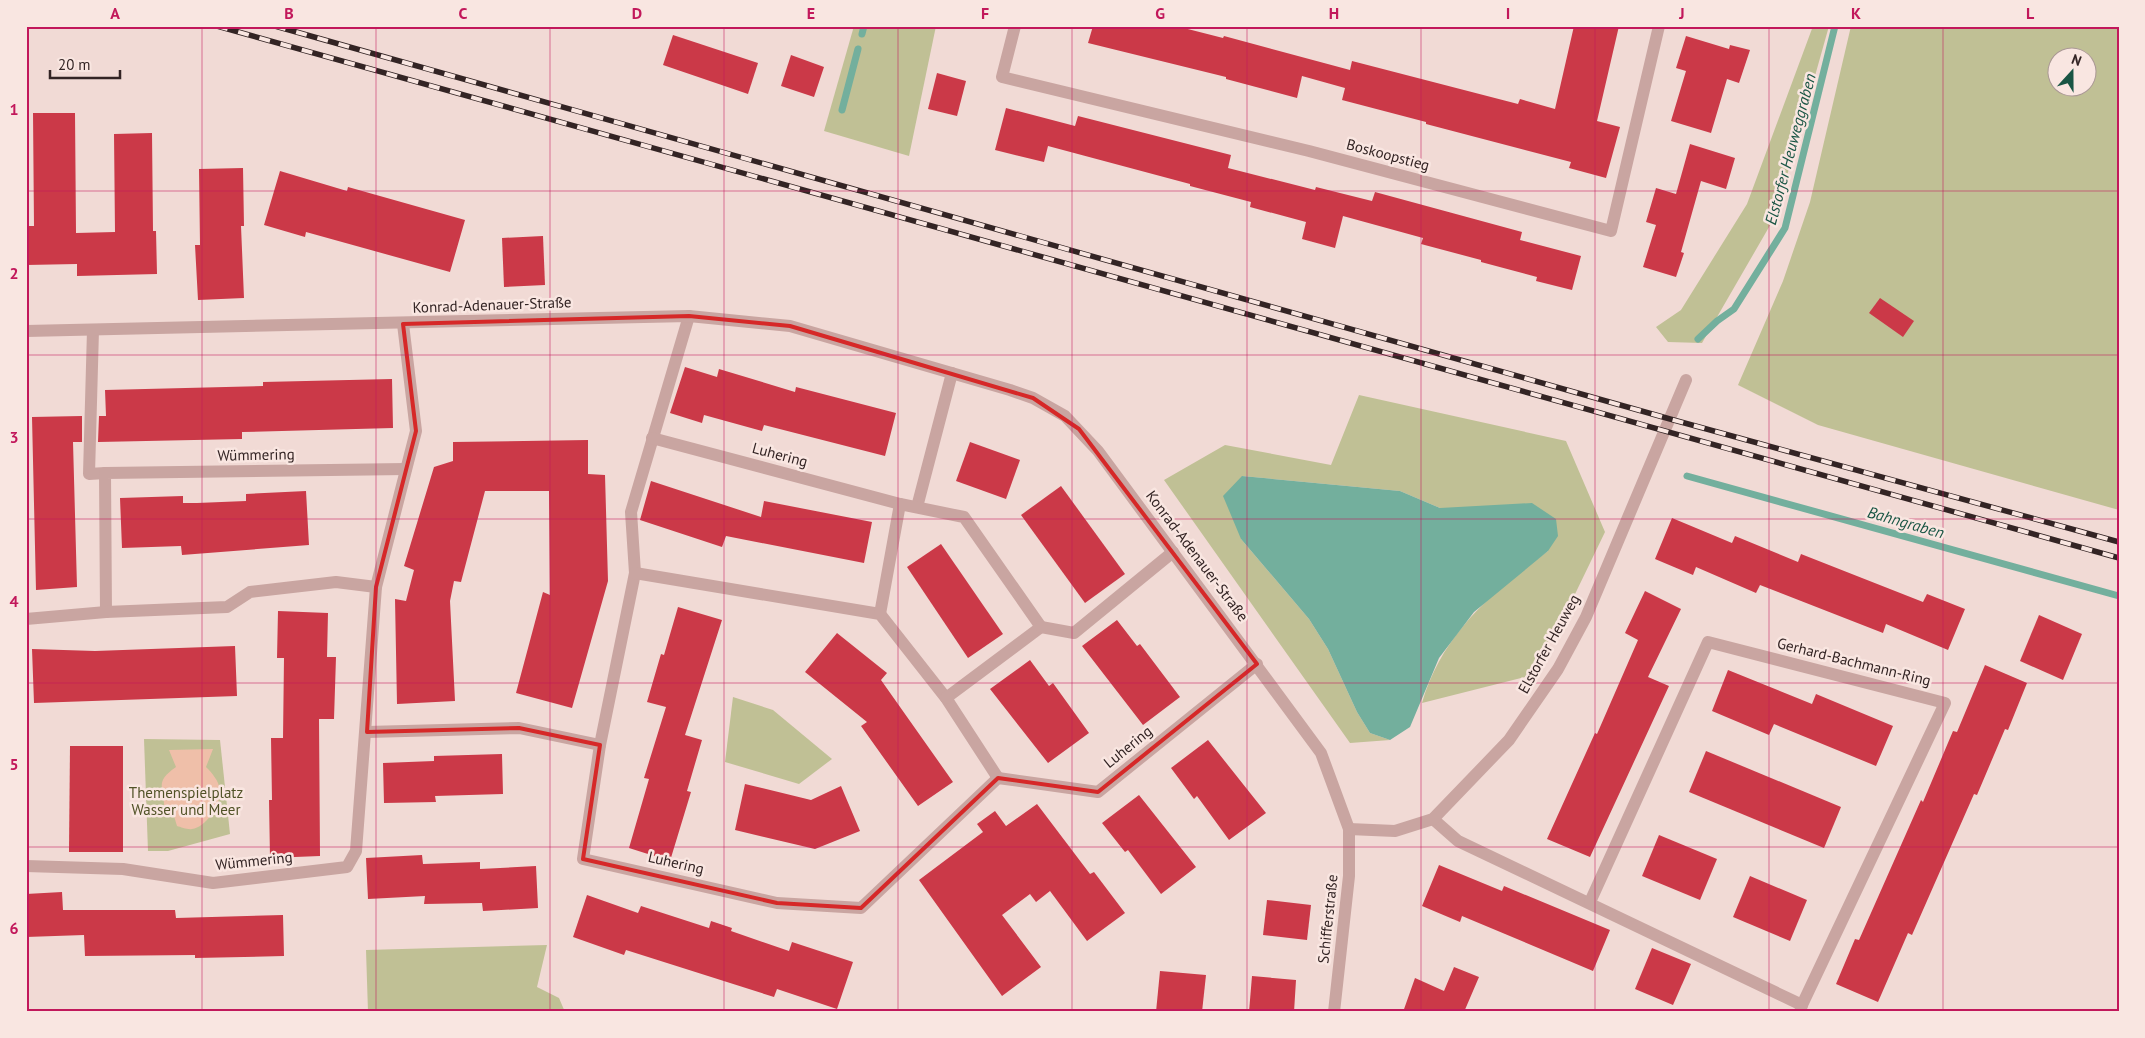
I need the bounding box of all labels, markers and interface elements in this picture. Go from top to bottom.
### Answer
text: A [110,3,120,23]
text: B [284,3,294,23]
text: C [459,3,468,23]
text: D [632,3,642,23]
text: E [807,3,815,23]
text: F [981,3,989,23]
text: G [1155,3,1165,23]
text: H [1329,3,1339,23]
text: I [1506,3,1510,23]
text: J [1678,3,1685,23]
text: K [1851,3,1861,23]
text: L [2026,3,2035,23]
scale bar [50,48,120,80]
north arrow [2048,48,2098,98]
text: N [2069,50,2084,70]
text: 20 m [58,55,91,74]
water label: Elstorfer Heuweggraben [1760,71,1820,227]
text: 1 [9,99,19,119]
street label: Boskoopstieg [1344,134,1432,175]
text: 2 [9,263,19,283]
street label: Konrad-Adenauer-Straße [412,292,572,317]
text: 3 [9,427,19,447]
street label: Luhering [750,438,810,471]
street label: Wümmering [217,444,295,465]
street label: Konrad-Adenauer-Straße [1142,486,1253,625]
water label: Bahngraben [1865,502,1947,542]
text: 4 [9,591,19,611]
street label: Elstorfer Heuweg [1514,591,1584,697]
street label: Gerhard-Bachmann-Ring [1775,633,1933,690]
street label: Luhering [1100,721,1156,772]
text: 5 [9,754,19,774]
park label: Themenspielplatz Wasser und Meer [129,783,243,819]
street label: Wümmering [214,847,293,874]
street label: Luhering [646,847,706,878]
street label: Schifferstraße [1313,873,1342,964]
text: 6 [9,918,19,938]

